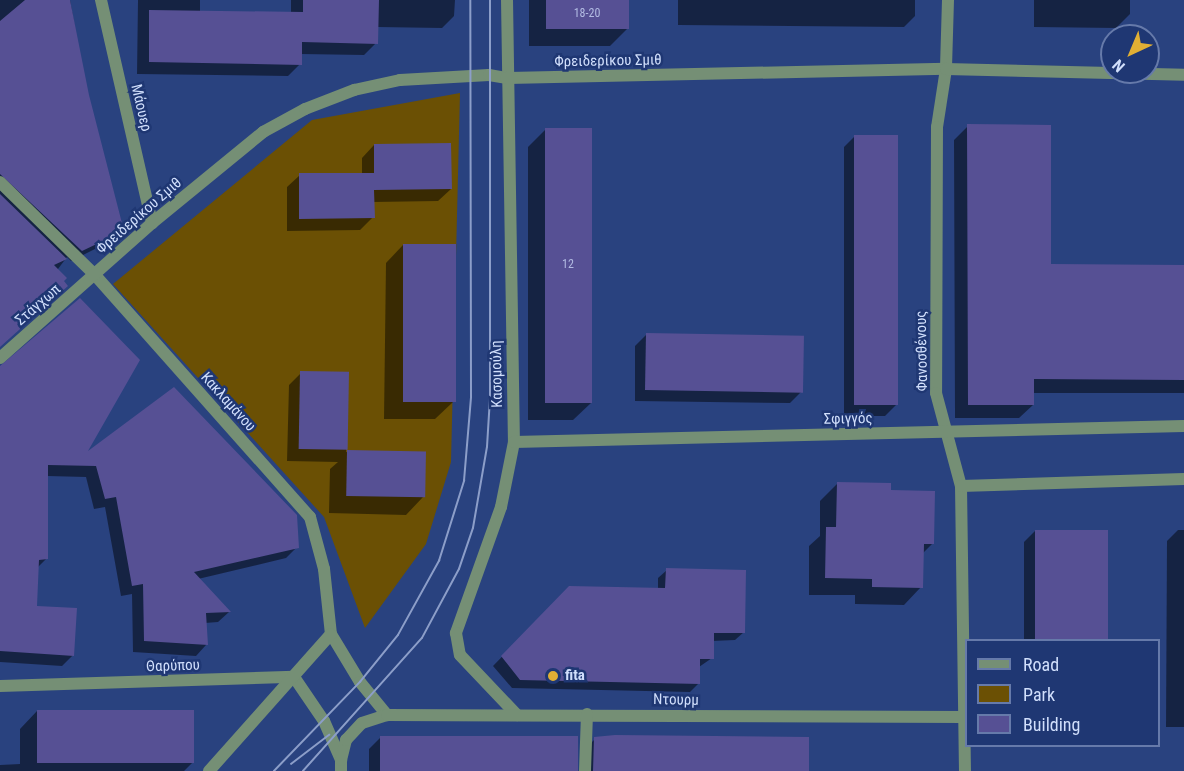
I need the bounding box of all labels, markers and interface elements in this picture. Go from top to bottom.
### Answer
house number: 18-20 [574,7,600,21]
north arrow [1100,24,1160,84]
street label: Φρειδερίκου Σμιθ [554,51,662,71]
text: N [1108,56,1129,76]
street label: Μάουερ [127,83,155,133]
street label: Φρειδερίκου Σμιθ [93,174,185,258]
house number: 12 [562,258,574,272]
street label: Στάγχωπ [12,280,64,330]
street label: Φανοσθένους [912,310,932,392]
street label: Κασομούλη [487,340,507,408]
street label: Κακλαμάνου [197,369,259,435]
street label: Σφιγγός [823,410,873,428]
legend [965,639,1160,747]
text: Road [1023,654,1059,675]
street label: Θαρύπου [146,656,200,676]
place label: fita [565,667,585,685]
marker: fita [546,669,560,683]
text: Park [1023,684,1055,705]
street label: Ντουρμ [653,691,699,709]
text: Building [1023,714,1080,735]

